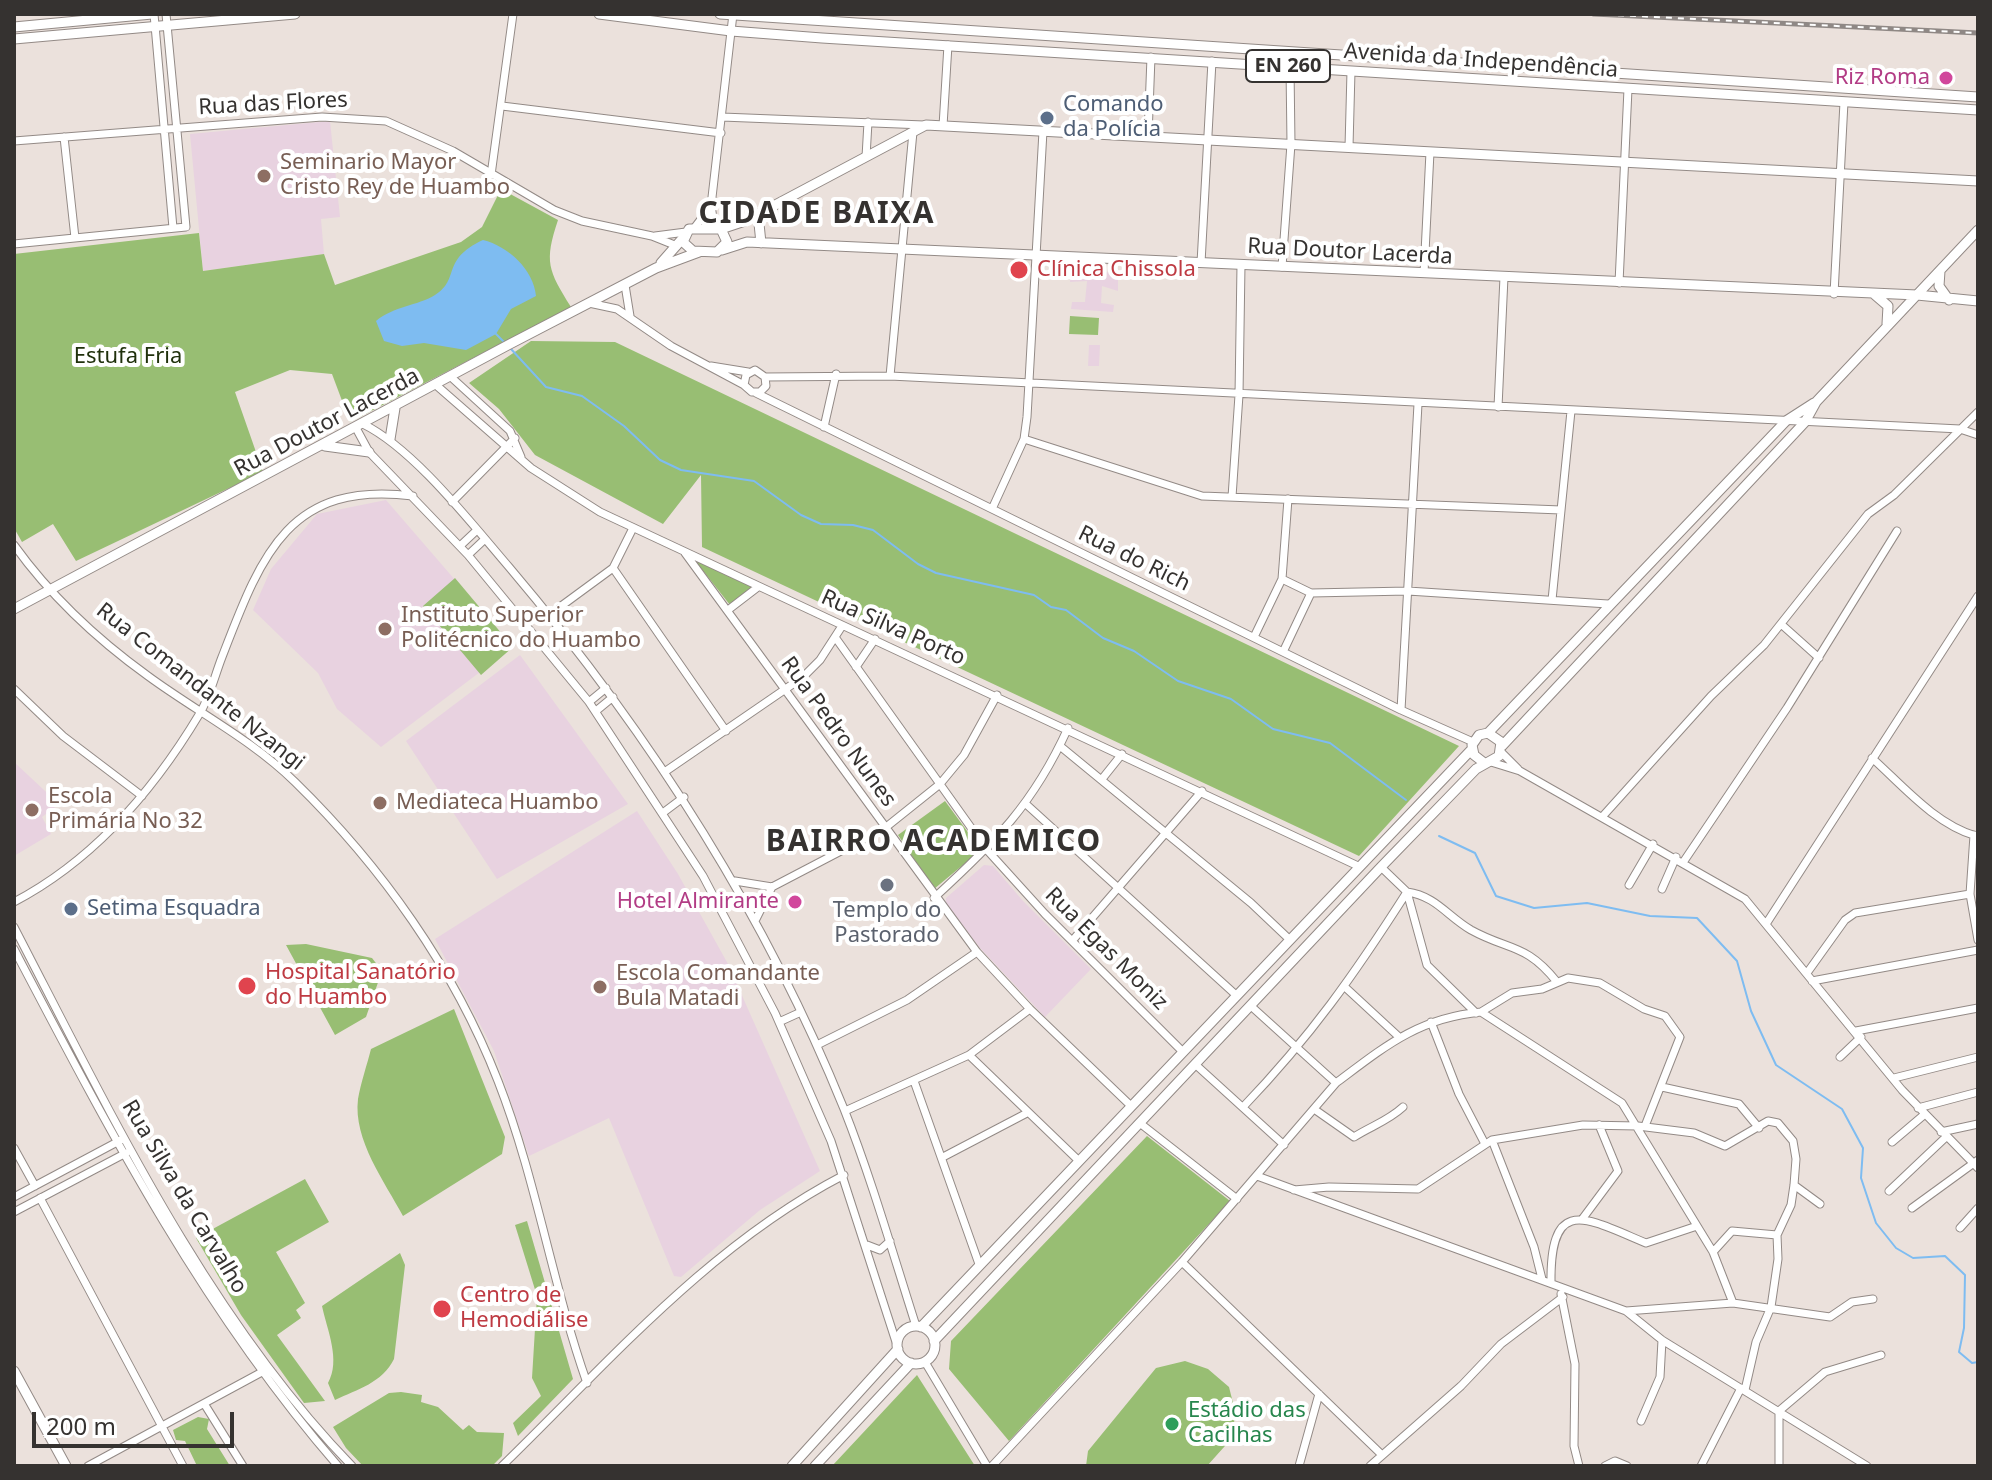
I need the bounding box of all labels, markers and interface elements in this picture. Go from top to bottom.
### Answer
street label: Avenida da Independência [1343,38,1619,84]
road number: EN 260 [1246,50,1330,82]
place label: Riz Roma [1835,65,1930,91]
marker: Riz Roma [1937,69,1955,87]
street label: Rua das Flores [198,87,348,121]
place label: Comando da Polícia [1063,92,1164,144]
marker: Comando da Polícia [1038,109,1056,127]
place label: Seminario Mayor Cristo Rey de Huambo [280,150,510,202]
marker: Seminario Mayor Cristo Rey de Huambo [255,167,273,185]
district label: CIDADE BAIXA [699,196,935,232]
street label: Rua Doutor Lacerda [1247,233,1453,271]
place label: Clínica Chissola [1037,257,1196,283]
marker: Clínica Chissola [1008,259,1030,281]
park label: Estufa Fria [74,344,182,370]
street label: Rua Doutor Lacerda [230,363,424,483]
street label: Rua do Rich [1074,521,1194,597]
street label: Rua Silva Porto [817,584,969,672]
street label: Rua Comandante Nzangi [91,598,309,776]
place label: Instituto Superior Politécnico do Huambo [401,603,641,654]
marker: Instituto Superior Politécnico do Huambo [376,620,394,638]
street label: Rua Pedro Nunes [775,652,901,812]
place label: Escola Primária No 32 [48,784,203,836]
place label: Mediateca Huambo [396,790,599,816]
marker: Mediateca Huambo [371,794,389,812]
marker: Escola Primária No 32 [23,801,41,819]
district label: BAIRRO ACADEMICO [766,824,1102,860]
marker: Templo do Pastorado [878,876,896,894]
street label: Rua Egas Moniz [1039,882,1173,1016]
place label: Hotel Almirante [617,889,779,915]
marker: Hotel Almirante [786,893,804,911]
place label: Setima Esquadra [87,896,260,922]
place label: Templo do Pastorado [833,898,941,950]
marker: Setima Esquadra [62,900,80,918]
place label: Hospital Sanatório do Huambo [265,960,456,1012]
place label: Escola Comandante Bula Matadi [616,961,820,1012]
marker: Hospital Sanatório do Huambo [236,975,258,997]
marker: Escola Comandante Bula Matadi [591,978,609,996]
street label: Rua Silva da Carvalho [116,1095,252,1299]
place label: Centro de Hemodiálise [460,1283,588,1334]
marker: Centro de Hemodiálise [431,1298,453,1320]
scale bar [36,1396,238,1446]
place label: Estádio das Cacilhas [1188,1398,1306,1450]
text: 200 m [46,1409,116,1442]
marker: Estádio das Cacilhas [1163,1415,1181,1433]

